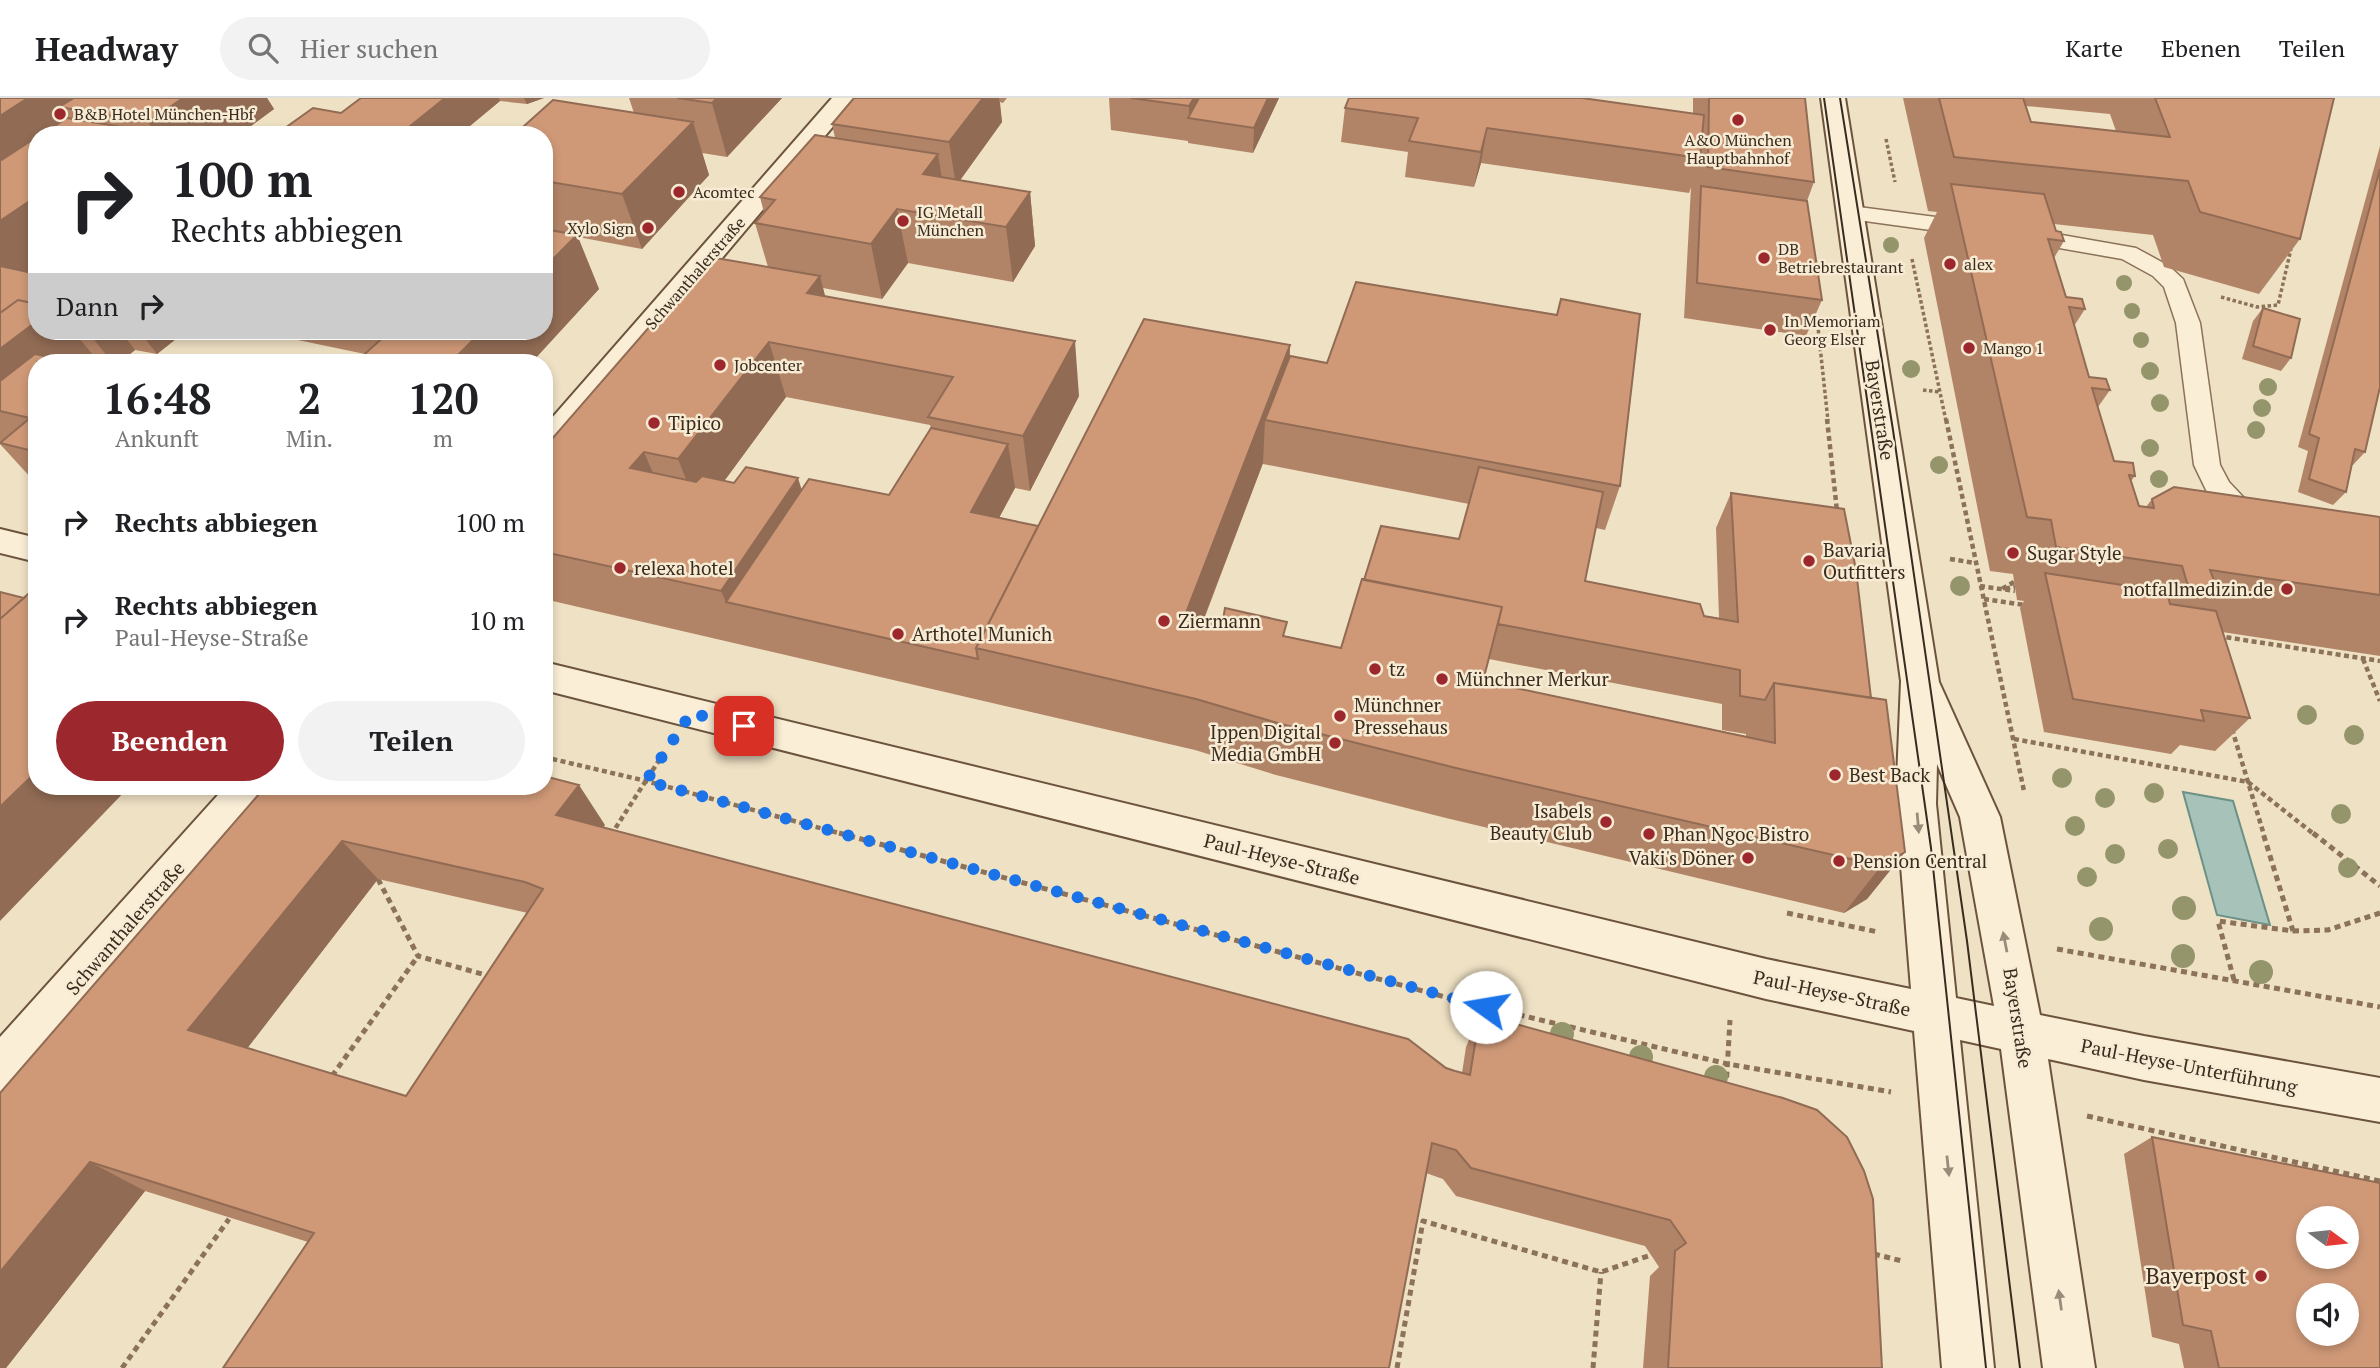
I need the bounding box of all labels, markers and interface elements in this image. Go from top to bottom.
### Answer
search box [220,17,710,80]
text: Headway [35,27,178,70]
icon: search [244,29,282,67]
text: Hier suchen [300,31,438,65]
text: Karte [2065,32,2123,64]
text: Ebenen [2161,32,2241,64]
text: Teilen [2279,32,2345,64]
place label: B&B Hotel München-Hbf [74,103,256,125]
marker: B&B Hotel München-Hbf [52,106,68,122]
marker: A&O München Hauptbahnhof [1730,112,1746,128]
place label: A&O München Hauptbahnhof [1684,129,1792,169]
text: 100 m [171,146,313,211]
icon: right [56,154,147,245]
place label: Acomtec [693,181,755,203]
marker: Acomtec [671,184,687,200]
place label: IG Metall München [917,201,984,241]
text: Rechts abbiegen [171,209,403,251]
street label: Schwanthalerstraße [640,212,750,334]
marker: IG Metall München [895,213,911,229]
place label: Xylo Sign [567,217,634,239]
marker: Xylo Sign [640,220,656,236]
place label: DB Betriebrestaurant [1778,238,1904,278]
marker: DB Betriebrestaurant [1756,250,1772,266]
place label: alex [1964,253,1994,275]
marker: alex [1942,256,1958,272]
icon: right [132,287,170,325]
text: Dann [56,289,118,323]
place label: In Memoriam Georg Elser [1784,310,1881,350]
marker: In Memoriam Georg Elser [1762,322,1778,338]
place label: Mango 1 [1983,337,2044,359]
marker: Mango 1 [1961,340,1977,356]
place label: Jobcenter [734,354,803,376]
marker: Jobcenter [712,357,728,373]
street label: Bayerstraße [1860,358,1901,462]
text: 16:48 [102,370,212,426]
text: 2 [298,370,321,426]
text: 120 [407,370,479,426]
place label: Tipico [668,410,721,435]
marker: Tipico [646,415,662,431]
text: Ankunft [115,423,199,454]
text: Min. [286,423,333,454]
text: m [433,423,453,454]
icon: right [56,503,94,541]
text: Rechts abbiegen [115,505,318,539]
text: 100 m [455,505,525,539]
place label: Bavaria Outfitters [1823,537,1906,584]
place label: Sugar Style [2027,540,2122,565]
marker: Sugar Style [2005,545,2021,561]
marker: Bavaria Outfitters [1801,553,1817,569]
place label: relexa hotel [634,555,734,580]
marker: relexa hotel [612,560,628,576]
place label: notfallmedizin.de [2123,576,2273,601]
marker: notfallmedizin.de [2279,581,2295,597]
text: Rechts abbiegen [115,588,318,622]
icon: right [56,601,94,639]
text: 10 m [469,603,525,637]
place label: Ziermann [1178,608,1261,633]
marker: Ziermann [1156,613,1172,629]
place label: Arthotel Munich [912,621,1052,646]
text: Paul-Heyse-Straße [115,622,309,653]
marker: Arthotel Munich [890,626,906,642]
place label: tz [1389,656,1405,681]
marker: tz [1367,661,1383,677]
place label: Münchner Merkur [1456,666,1609,691]
marker: Münchner Merkur [1434,671,1450,687]
place label: Münchner Pressehaus [1354,692,1448,739]
pin [714,696,774,756]
button: Beenden [56,701,284,781]
button: Teilen [298,701,525,781]
icon: arrive [725,707,763,745]
marker: Münchner Pressehaus [1332,708,1348,724]
place label: Ippen Digital Media GmbH [1210,719,1321,766]
marker: Ippen Digital Media GmbH [1327,735,1343,751]
place label: Best Back [1849,762,1930,787]
marker: Best Back [1827,767,1843,783]
place label: Isabels Beauty Club [1490,798,1592,845]
one-way arrow [1913,812,1924,834]
marker: Isabels Beauty Club [1598,814,1614,830]
place label: Phan Ngoc Bistro [1663,821,1809,846]
marker: Phan Ngoc Bistro [1641,826,1657,842]
street label: Paul-Heyse-Straße [1202,827,1363,890]
place label: Vaki's Döner [1629,845,1735,870]
place label: Pension Central [1853,848,1987,873]
marker: Vaki's Döner [1740,850,1756,866]
marker: Pension Central [1831,853,1847,869]
street label: Schwanthalerstraße [60,856,190,1000]
one-way arrow [2000,931,2011,953]
street label: Paul-Heyse-Straße [1751,964,1913,1021]
street label: Bayerstraße [1998,966,2039,1070]
position arrow [1449,970,1523,1044]
street label: Paul-Heyse-Unterführung [2079,1032,2300,1099]
one-way arrow [1943,1155,1954,1177]
north arrow [2296,1206,2359,1269]
map controls [2296,1206,2359,1346]
place label: Bayerpost [2145,1260,2247,1291]
marker: Bayerpost [2253,1268,2269,1284]
button: sound [2296,1283,2359,1346]
one-way arrow [2055,1289,2066,1311]

